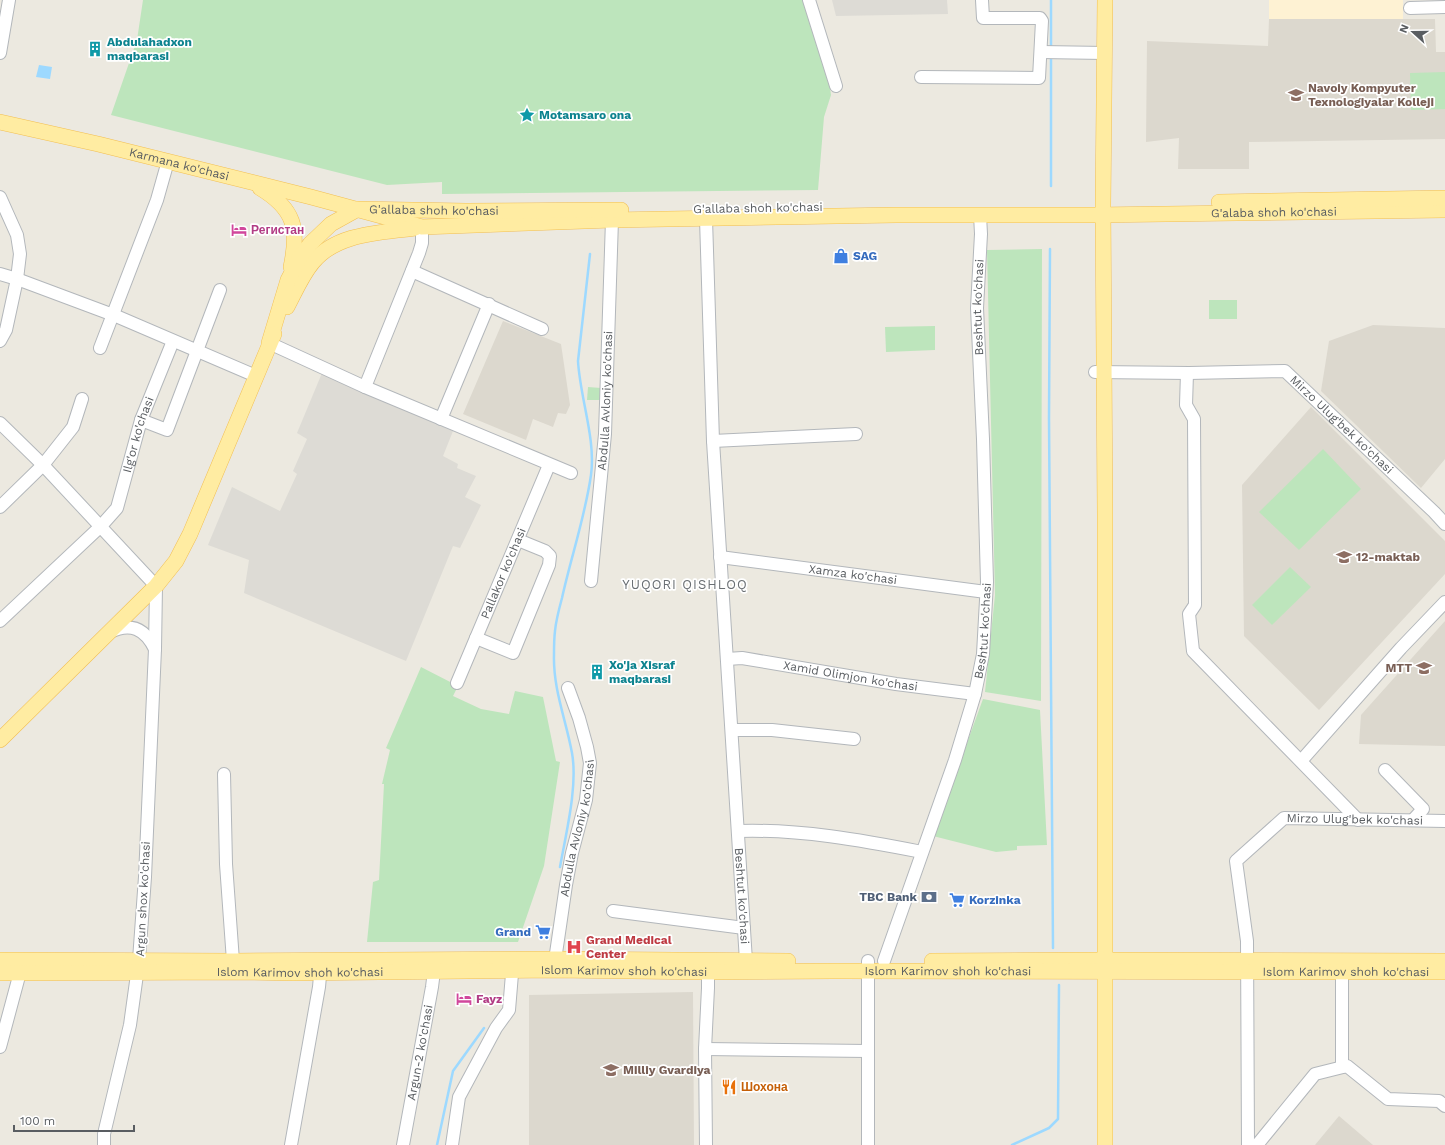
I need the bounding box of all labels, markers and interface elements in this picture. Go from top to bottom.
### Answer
north arrow [1393,12,1433,52]
text: N [1397,22,1412,35]
place label: Abdulahadxon maqbarasi [107,35,192,63]
building icon: Abdulahadxon maqbarasi [86,40,104,58]
place label: Navoiy Kompyuter Texnologiyalar Kolleji [1308,81,1434,109]
school or university icon: Navoiy Kompyuter Texnologiyalar Kolleji [1287,86,1305,104]
place icon: Motamsaro ona [518,106,536,124]
place label: Motamsaro ona [539,108,631,122]
street label: Karmana ko'chasi [128,145,230,183]
street label: G'allaba shoh ko'chasi [693,200,823,216]
street label: G'allaba shoh ko'chasi [369,202,499,218]
street label: G'alaba shoh ko'chasi [1211,205,1337,220]
hotel icon: Регистан [230,221,248,239]
place label: Регистан [251,223,304,237]
shop icon: SAG [832,247,850,265]
place label: SAG [853,249,877,263]
street label: Beshtut ko'chasi [970,259,987,356]
street label: Abdulla Avloniy ko'chasi [595,331,615,471]
street label: Mirzo Ulug'bek ko'chasi [1287,373,1396,477]
street label: Ilg'or ko'chasi [120,395,157,474]
street label: Pallakor ko'chasi [478,526,529,621]
school or university icon: 12-maktab [1335,548,1353,566]
place label: 12-maktab [1356,550,1421,564]
street label: Xamza ko'chasi [808,562,898,587]
district label: YUQORI QISHLOQ [622,577,748,592]
street label: Beshtut ko'chasi [971,582,994,680]
place label: Xo'ja Xisraf maqbarasi [609,658,675,686]
street label: Xamid Olimjon ko'chasi [782,658,919,694]
school or university icon: MTT [1415,659,1433,677]
place label: MTT [1385,661,1412,675]
building icon: Xo'ja Xisraf maqbarasi [588,663,606,681]
street label: Abdulla Avloniy ko'chasi [557,758,597,898]
street label: Mirzo Ulug'bek ko'chasi [1286,811,1423,828]
street label: Argun shox ko'chasi [133,841,153,957]
street label: Beshtut ko'chasi [732,847,752,945]
bank icon: TBC Bank [920,888,938,906]
place label: TBC Bank [859,890,918,904]
supermarket icon: Korzinka [948,891,966,909]
place label: Korzinka [969,893,1021,907]
supermarket icon: Grand [534,923,552,941]
place label: Grand [495,925,531,939]
place label: Grand Medical Center [586,933,672,961]
hospital icon: Grand Medical Center [565,938,583,956]
street label: Islom Karimov shoh ko'chasi [541,963,707,979]
street label: Islom Karimov shoh ko'chasi [865,964,1031,978]
street label: Islom Karimov shoh ko'chasi [217,965,383,980]
street label: Islom Karimov shoh ko'chasi [1263,965,1429,979]
hotel icon: Fayz [455,990,473,1008]
place label: Fayz [476,992,502,1006]
street label: Argun-2 ko'chasi [404,1004,436,1102]
school or university icon: Milliy Gvardiya [602,1061,620,1079]
place label: Milliy Gvardiya [623,1063,711,1077]
restaurant icon: Шохона [720,1078,738,1096]
place label: Шохона [741,1080,788,1094]
scale bar [14,1107,134,1133]
text: 100 m [20,1114,55,1128]

